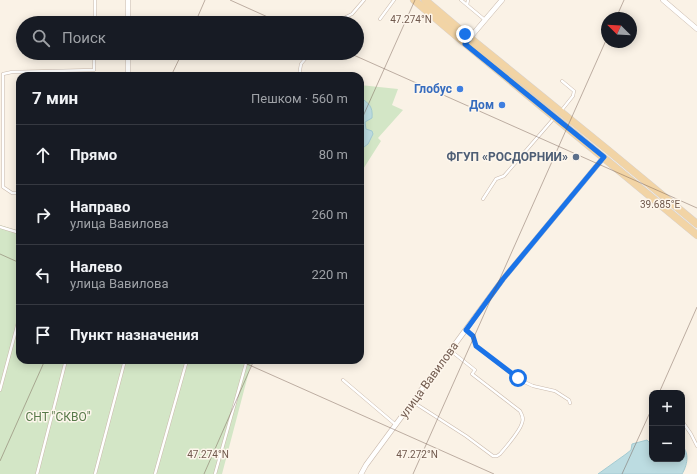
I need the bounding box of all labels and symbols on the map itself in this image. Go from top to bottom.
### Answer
north arrow [601,12,637,48]
text: 47.274°N [390,14,432,25]
route end [456,25,474,43]
place label: Глобус [414,82,452,96]
marker: Глобус [455,84,465,94]
place label: Дом [469,98,494,112]
marker: Дом [497,100,507,110]
place label: ФГУП «РОСДОРНИИ» [447,150,568,164]
marker: ФГУП «РОСДОРНИИ» [571,152,581,162]
text: 39.685°E [640,199,680,210]
street label: улица Вавилова [397,339,461,421]
route start [509,369,527,387]
park label: СНТ "СКВО" [25,410,91,424]
text: 47.274°N [187,449,229,460]
text: 47.272°N [396,449,438,460]

